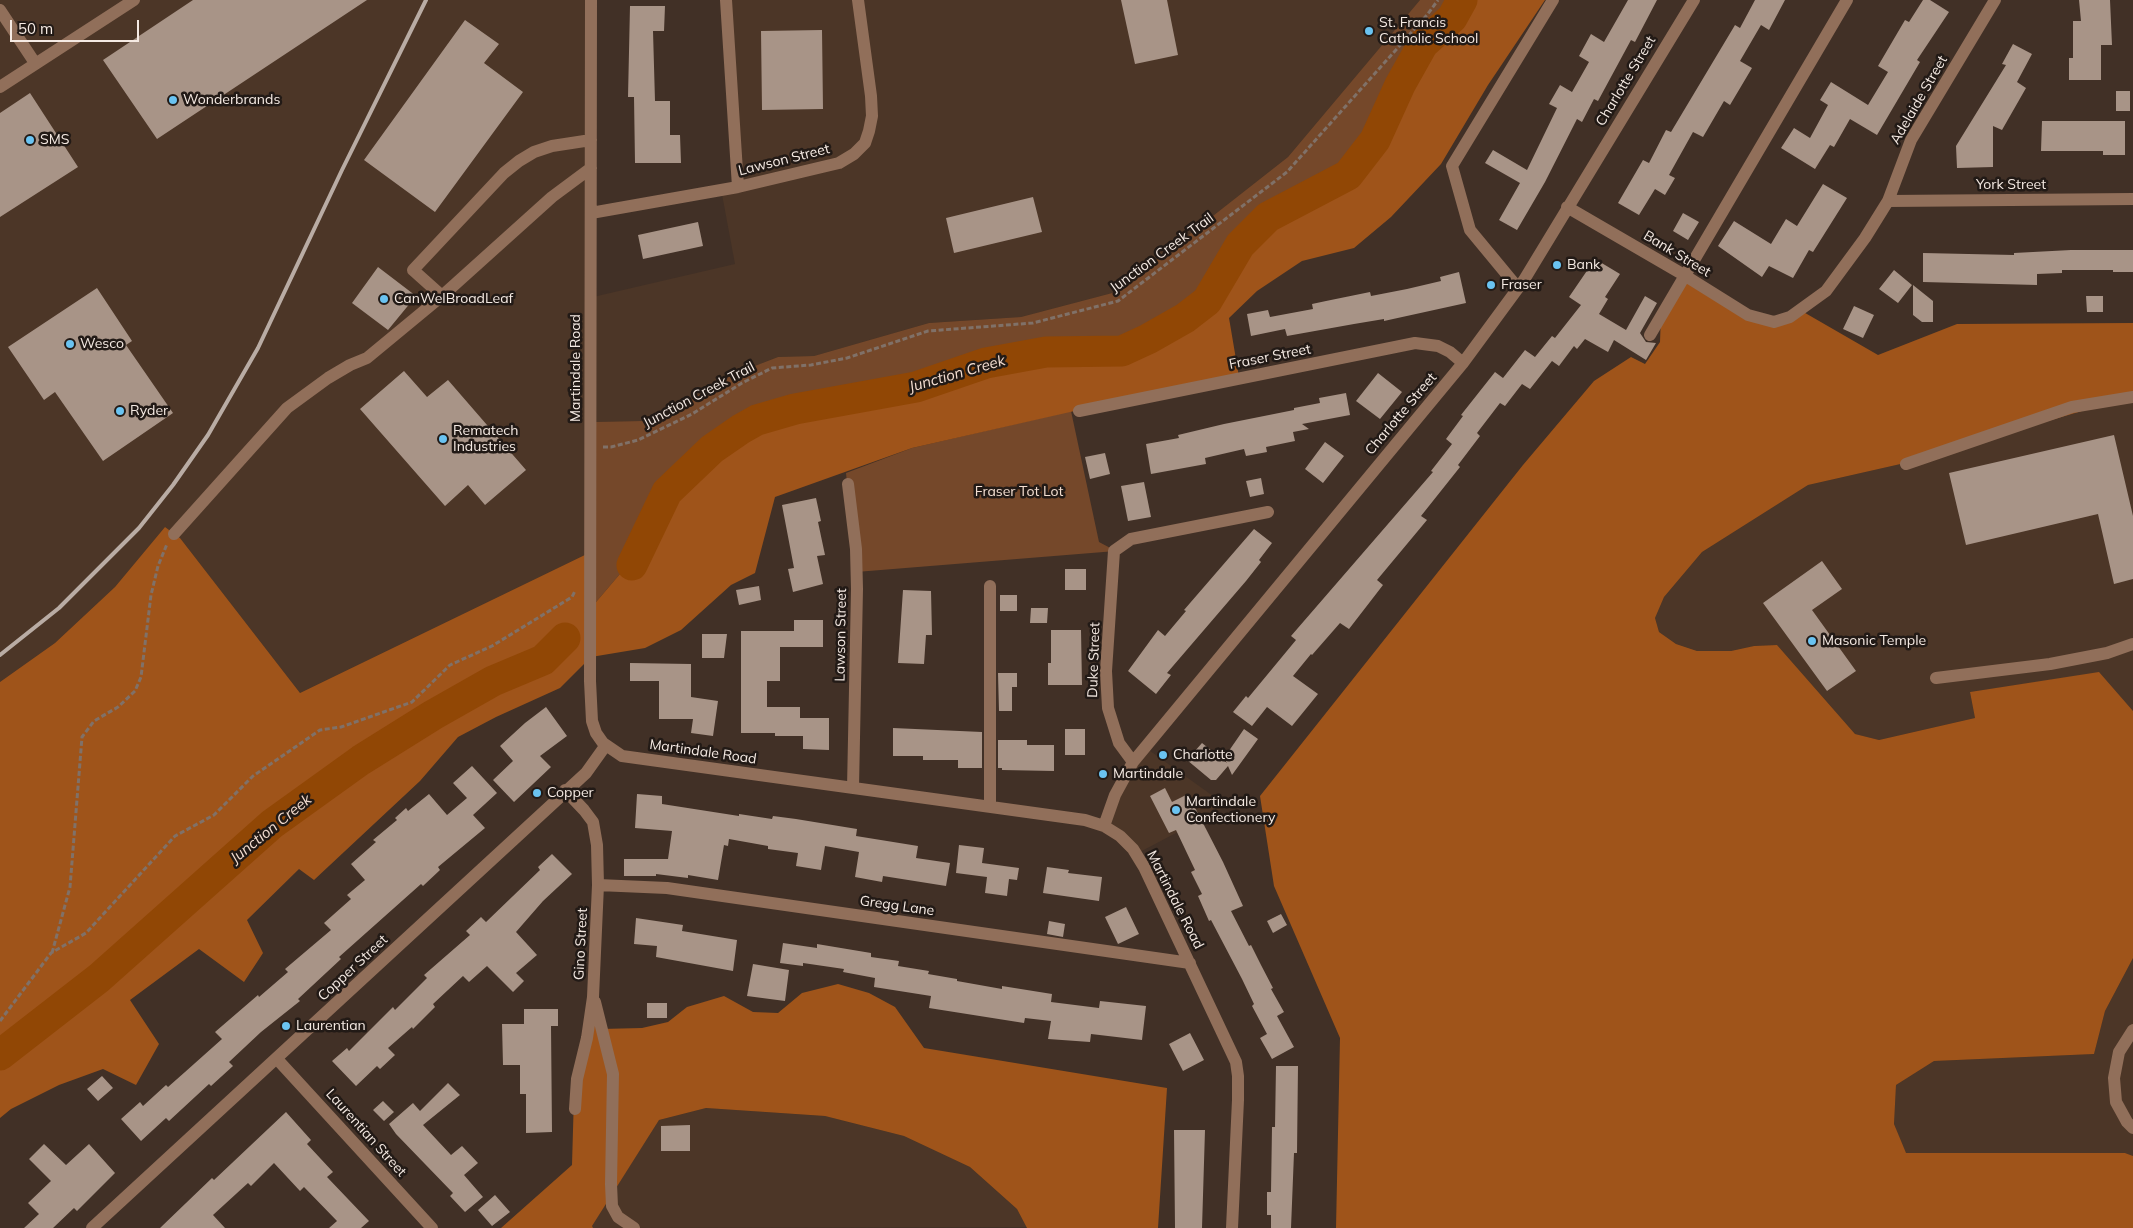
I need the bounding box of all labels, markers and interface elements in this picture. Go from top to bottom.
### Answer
scale bar [12,10,141,42]
place label: St. Francis Catholic School [1379,15,1478,48]
text: 50 m [18,19,53,38]
marker: St. Francis Catholic School [1363,25,1375,37]
street label: Charlotte Street [1593,33,1659,129]
street label: Adelaide Street [1887,53,1951,147]
place label: Wonderbrands [183,92,280,108]
marker: Wonderbrands [167,94,179,106]
place label: SMS [40,132,69,148]
marker: SMS [24,134,36,146]
street label: Lawson Street [737,141,831,179]
street label: York Street [1976,177,2046,193]
street label: Junction Creek Trail [1107,210,1217,296]
street label: Bank Street [1640,227,1714,281]
place label: Bank [1567,257,1600,273]
marker: Bank [1551,259,1563,271]
place label: Fraser [1501,277,1542,293]
marker: Fraser [1485,279,1497,291]
place label: CanWelBroadLeaf [394,291,513,307]
marker: CanWelBroadLeaf [378,293,390,305]
street label: Martindale Road [568,314,584,422]
place label: Wesco [80,336,124,352]
marker: Wesco [64,338,76,350]
street label: Fraser Street [1228,341,1312,373]
water label: Junction Creek [907,352,1007,396]
street label: Junction Creek Trail [640,358,758,432]
street label: Charlotte Street [1362,370,1440,458]
place label: Ryder [130,403,168,419]
marker: Ryder [114,405,126,417]
place label: Rematech Industries [453,423,518,456]
marker: Rematech Industries [437,433,449,445]
park label: Fraser Tot Lot [975,484,1063,500]
street label: Lawson Street [832,588,850,682]
street label: Duke Street [1084,622,1104,698]
place label: Masonic Temple [1822,633,1926,649]
marker: Masonic Temple [1806,635,1818,647]
street label: Martindale Road [648,736,758,768]
place label: Charlotte [1173,747,1233,763]
marker: Charlotte [1157,749,1169,761]
place label: Martindale [1113,766,1183,782]
marker: Martindale [1097,768,1109,780]
place label: Copper [547,785,594,801]
marker: Copper [531,787,543,799]
water label: Junction Creek [227,791,315,867]
place label: Martindale Confectionery [1186,794,1275,826]
marker: Martindale Confectionery [1170,804,1182,816]
street label: Martindale Road [1143,848,1207,952]
street label: Gregg Lane [859,892,935,920]
street label: Gino Street [571,908,591,980]
street label: Copper Street [315,932,391,1004]
place label: Laurentian [296,1018,366,1034]
marker: Laurentian [280,1020,292,1032]
street label: Laurentian Street [322,1086,410,1180]

